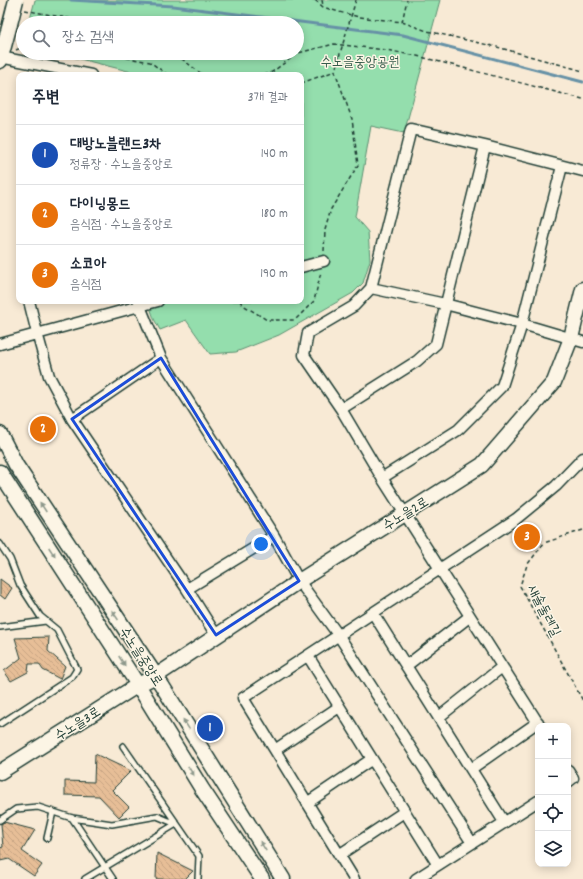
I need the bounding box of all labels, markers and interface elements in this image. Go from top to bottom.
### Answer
search box [16,16,304,60]
icon: search [30,27,52,49]
text: 장소 검색 [62,27,114,49]
park label: 수노을중앙공원 [321,53,399,73]
text: 주변 [32,87,59,111]
text: 3개 결과 [248,89,288,108]
text: 대방노블랜드3차 [70,134,161,156]
text: 1 [44,145,46,164]
text: 140 m [261,145,288,164]
text: 정류장 · 수노을중앙로 [70,156,173,175]
text: 다이닝몽드 [70,194,130,216]
text: 2 [42,205,48,224]
text: 180 m [261,205,288,224]
text: 음식점 · 수노을중앙로 [70,216,173,235]
text: 소코아 [70,254,106,276]
text: 3 [42,265,48,284]
text: 190 m [260,265,288,284]
text: 음식점 [70,276,101,295]
pin: 2 [30,414,56,444]
street label: 수노을2로 [379,493,433,537]
one-way arrow [40,501,47,513]
pin: 3 [514,522,540,552]
your location [251,534,271,554]
one-way arrow [48,546,55,558]
street label: 새솔둘레길 [522,581,565,641]
one-way arrow [111,610,119,620]
street label: 수노을중앙로 [114,623,167,691]
one-way arrow [119,655,126,667]
street label: 수노을3로 [51,703,105,747]
pin: 1 [197,713,223,743]
one-way arrow [182,719,190,729]
map controls [535,723,571,867]
button: + [535,723,571,759]
button: − [535,759,571,795]
one-way arrow [188,765,195,777]
button: locate [535,795,571,831]
button: layers [535,831,571,867]
one-way arrow [259,840,266,852]

